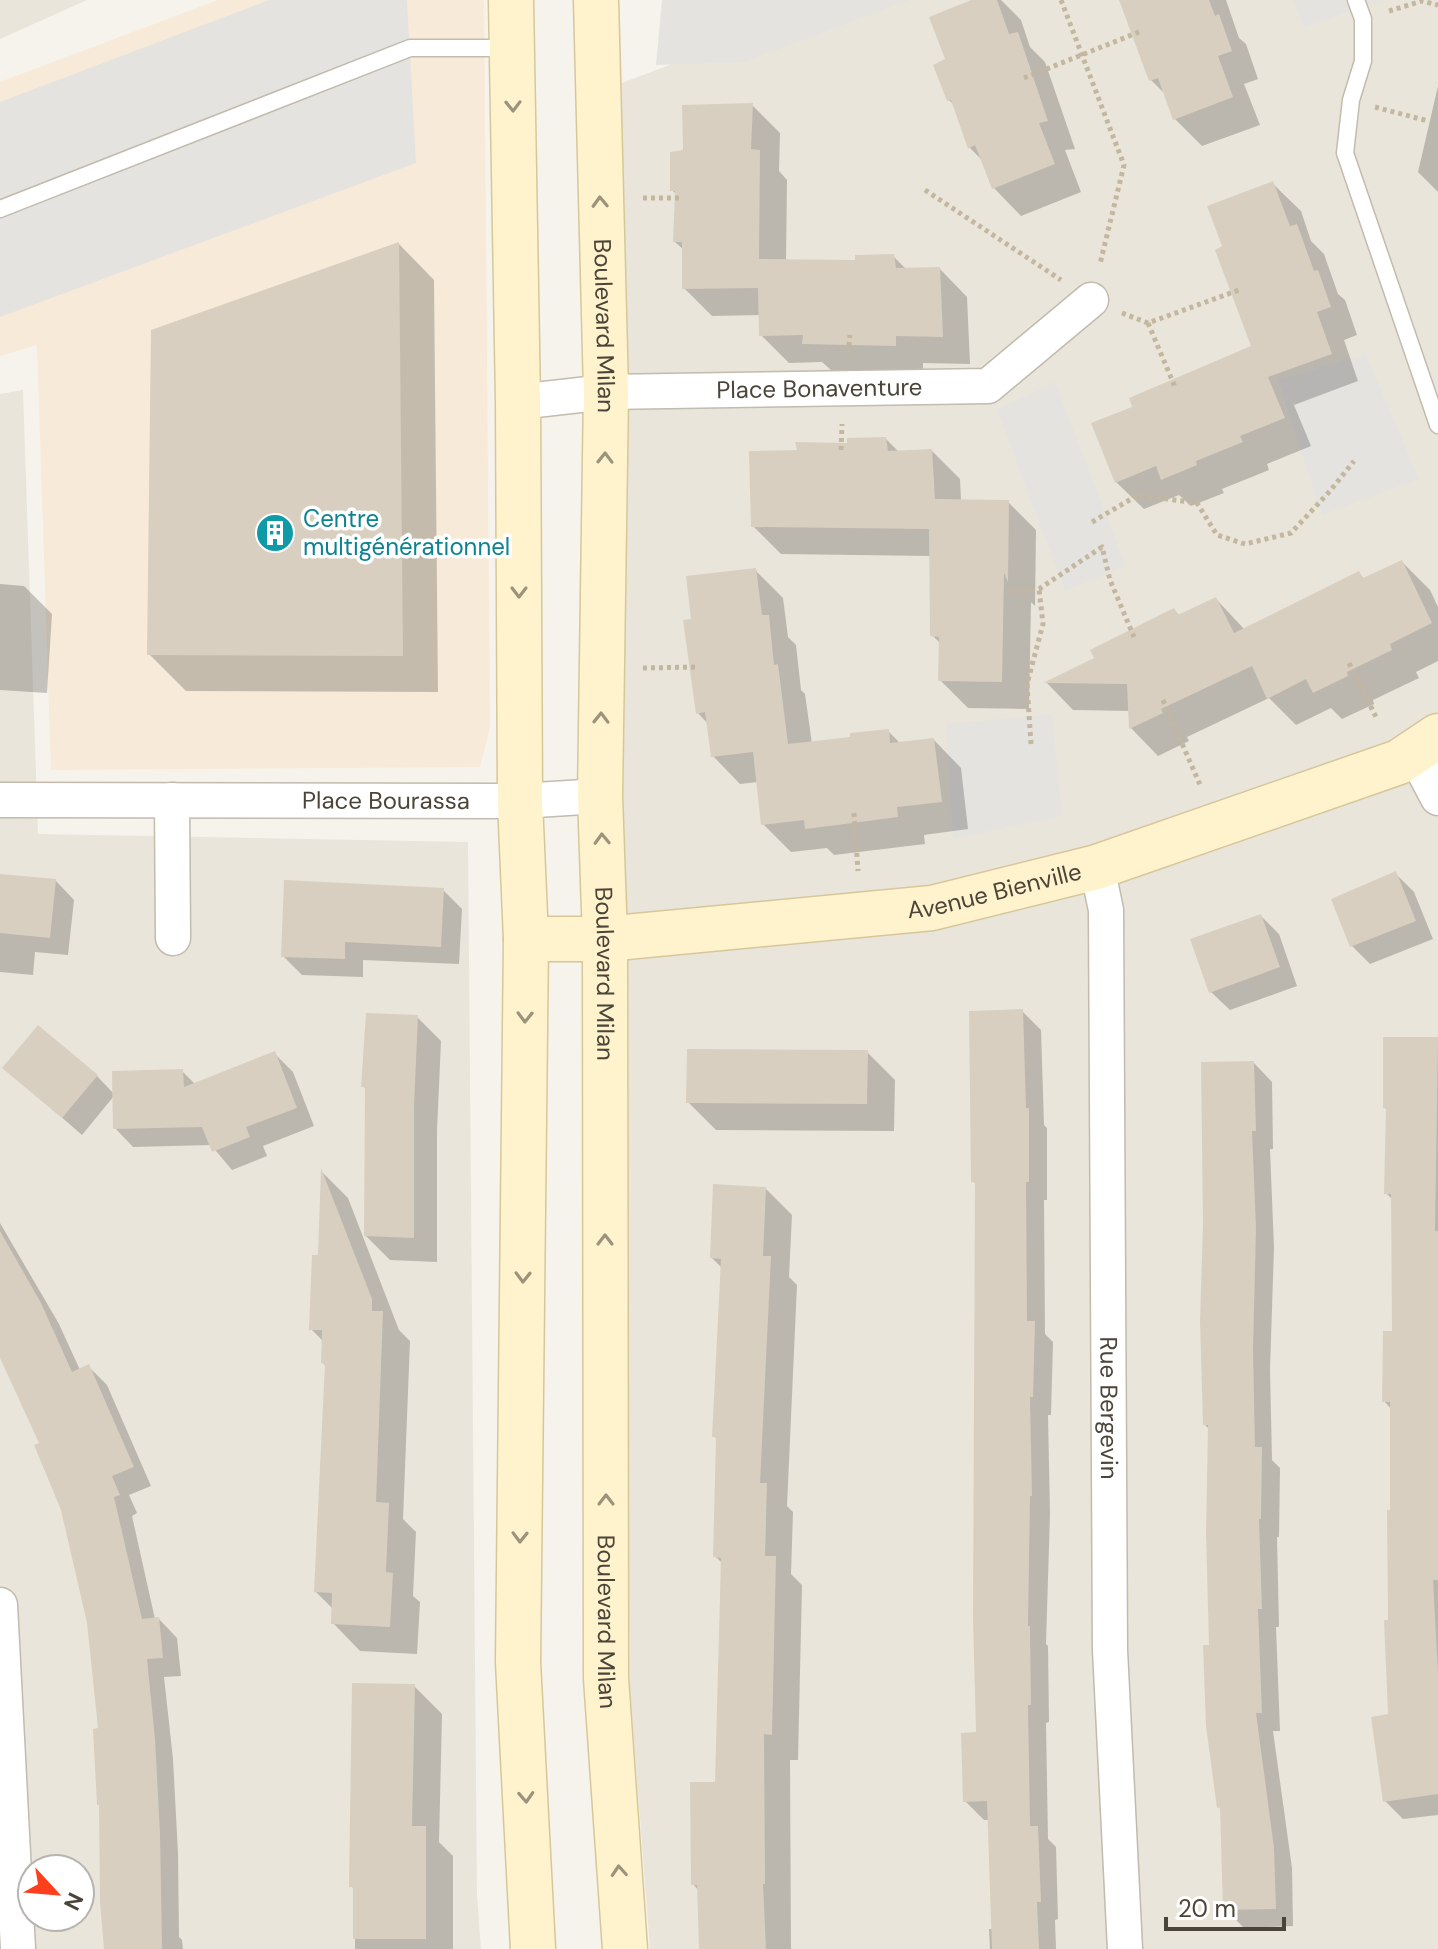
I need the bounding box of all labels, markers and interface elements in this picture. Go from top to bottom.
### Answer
one-way arrow [504,100,521,113]
one-way arrow [592,195,609,208]
street label: Boulevard Milan [587,238,622,413]
street label: Place Bonaventure [716,371,923,405]
one-way arrow [596,451,614,464]
place label: Centre multigénérationnel [303,503,510,562]
building icon: Centre multigénérationnel [254,512,296,554]
one-way arrow [510,586,528,599]
one-way arrow [593,711,610,724]
street label: Place Bourassa [302,785,470,816]
one-way arrow [593,832,610,845]
street label: Avenue Bienville [906,855,1085,925]
street label: Boulevard Milan [588,886,621,1061]
one-way arrow [516,1011,534,1024]
one-way arrow [596,1233,614,1246]
one-way arrow [514,1271,531,1284]
street label: Rue Bergevin [1093,1336,1125,1480]
one-way arrow [597,1493,615,1506]
one-way arrow [511,1531,529,1544]
street label: Boulevard Milan [591,1535,624,1710]
one-way arrow [517,1791,534,1804]
north arrow [16,1853,96,1933]
one-way arrow [611,1864,628,1877]
scale bar [1166,1881,1284,1931]
text: N [57,1888,90,1915]
text: 20 m [1178,1893,1236,1924]

